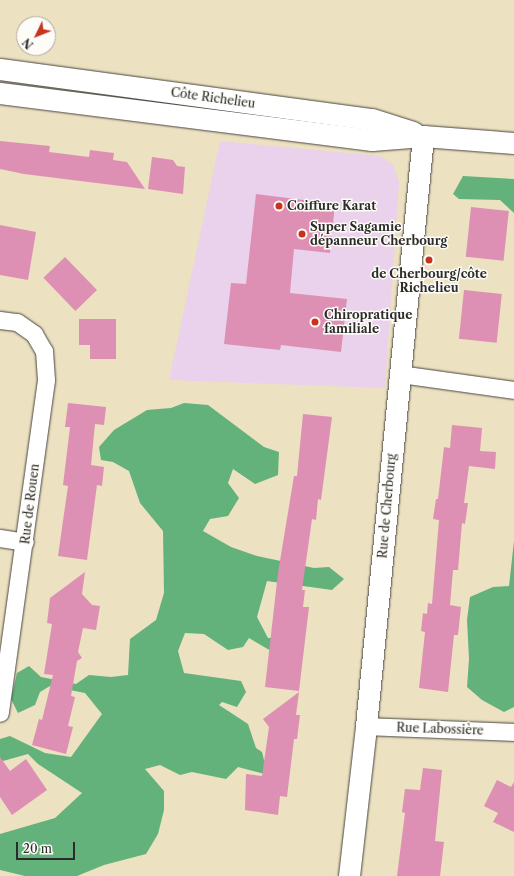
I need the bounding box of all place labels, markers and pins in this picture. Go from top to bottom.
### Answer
place label: Coiffure Karat [287,199,376,213]
marker: Coiffure Karat [274,201,284,211]
place label: Super Sagamie dépanneur Cherbourg [310,220,448,248]
marker: Super Sagamie dépanneur Cherbourg [297,229,307,239]
marker: de Cherbourg/côte Richelieu [424,255,434,265]
place label: de Cherbourg/côte Richelieu [371,267,487,295]
place label: Chiropratique familiale [324,308,412,336]
marker: Chiropratique familiale [309,316,321,328]

